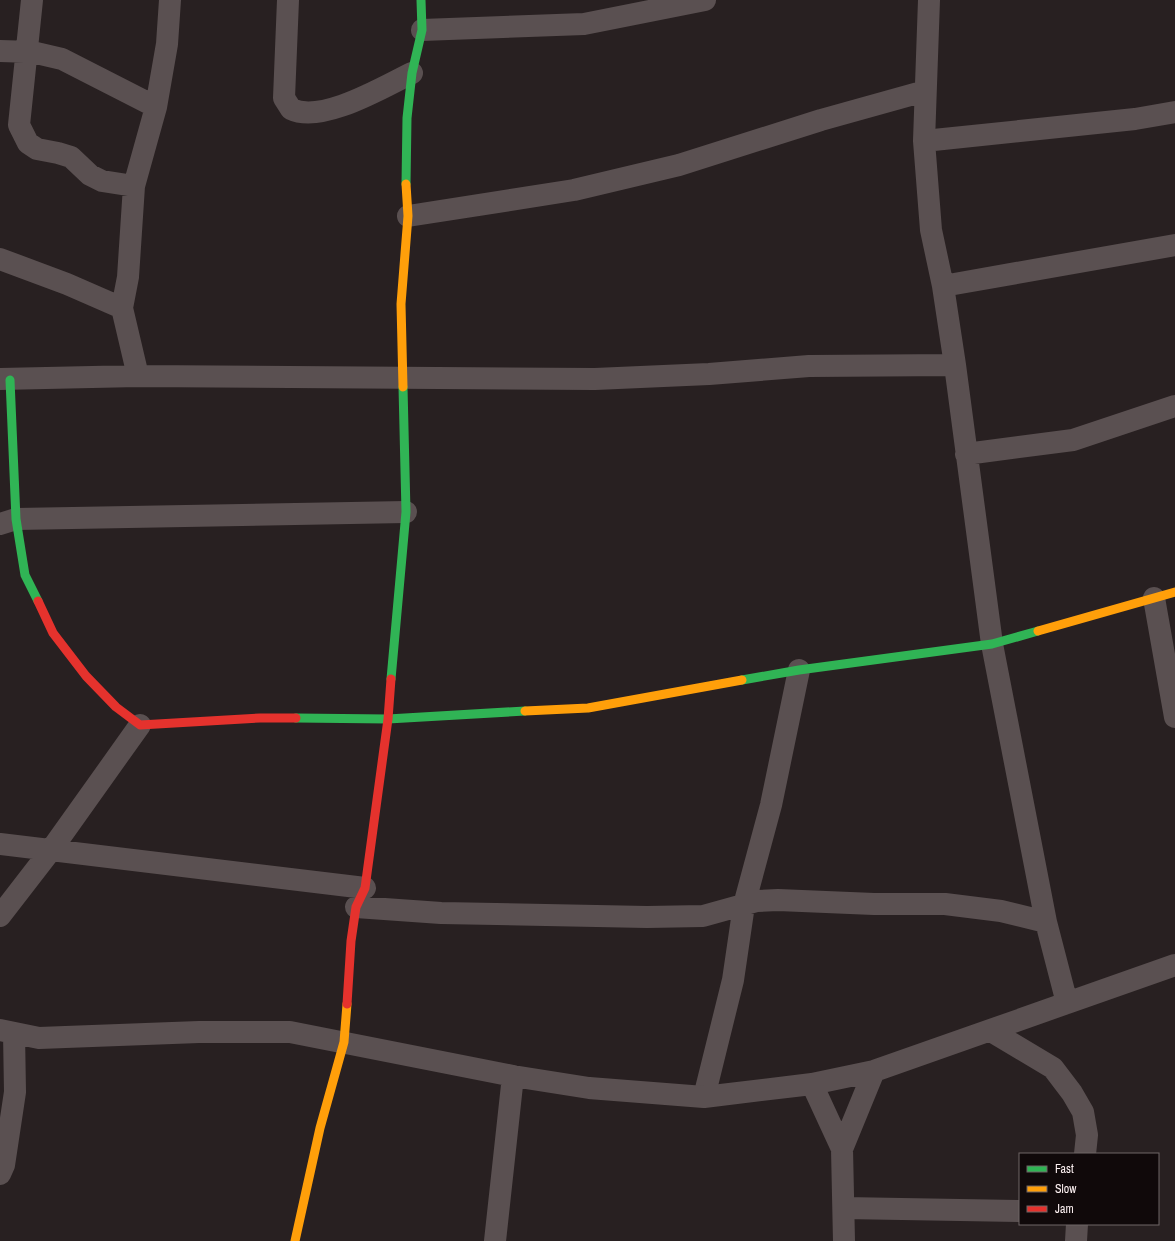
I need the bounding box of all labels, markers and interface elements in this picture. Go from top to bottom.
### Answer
legend [1019,1153,1159,1225]
text: Fast [1055,1161,1074,1177]
text: Slow [1055,1181,1077,1197]
text: Jam [1055,1201,1074,1217]

